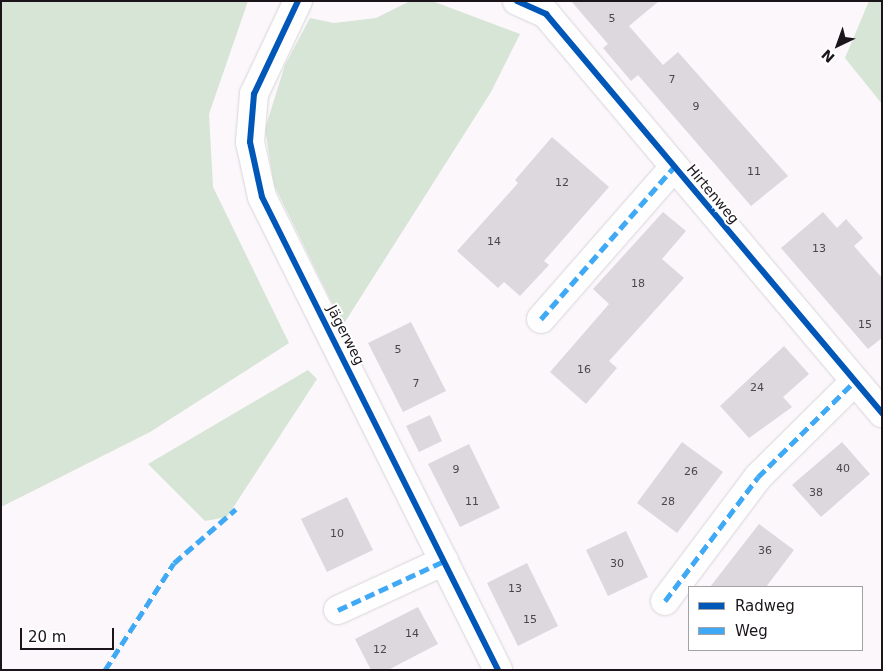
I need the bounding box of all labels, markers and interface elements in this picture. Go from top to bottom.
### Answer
house number: 5 [609,12,615,26]
north arrow [813,20,863,70]
text: N [818,46,838,66]
house number: 7 [669,73,675,87]
house number: 9 [693,100,699,114]
street label: Hirtenweg [683,161,743,227]
house number: 11 [747,165,761,179]
house number: 12 [555,176,569,190]
house number: 14 [487,235,501,249]
house number: 13 [812,242,826,256]
house number: 18 [631,277,645,291]
street label: Jägerweg [324,302,368,368]
house number: 15 [858,318,872,332]
house number: 5 [395,343,401,357]
house number: 16 [577,363,591,377]
house number: 7 [413,377,419,391]
house number: 24 [750,381,764,395]
house number: 40 [836,462,850,476]
house number: 9 [453,463,459,477]
house number: 26 [684,465,698,479]
house number: 38 [809,486,823,500]
house number: 11 [465,495,479,509]
house number: 28 [661,495,675,509]
house number: 10 [330,527,344,541]
house number: 36 [758,544,772,558]
house number: 30 [610,557,624,571]
house number: 13 [508,582,522,596]
legend [688,586,863,651]
text: Radweg [735,597,795,615]
house number: 15 [523,613,537,627]
scale bar [22,618,116,650]
text: Weg [735,622,768,640]
house number: 14 [405,627,419,641]
text: 20 m [28,628,66,646]
house number: 12 [373,643,387,657]

